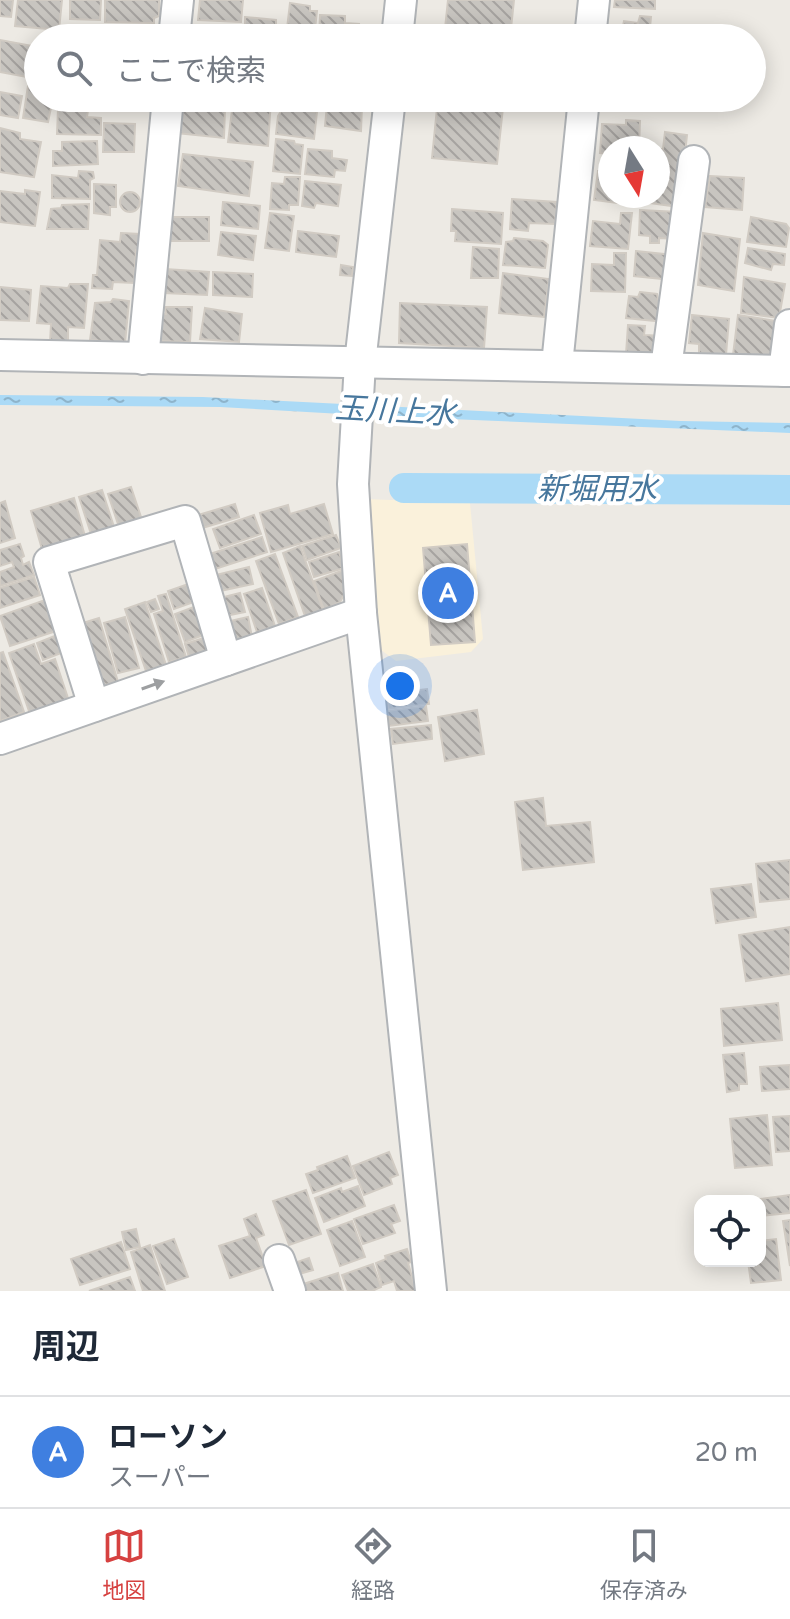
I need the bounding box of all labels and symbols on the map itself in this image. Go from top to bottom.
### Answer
north arrow [598,136,670,208]
water label: 玉川上水 [334,390,459,433]
water label: 新堀用水 [537,471,660,508]
pin: A [422,563,474,623]
your location [380,666,420,706]
one-way arrow [141,679,165,691]

